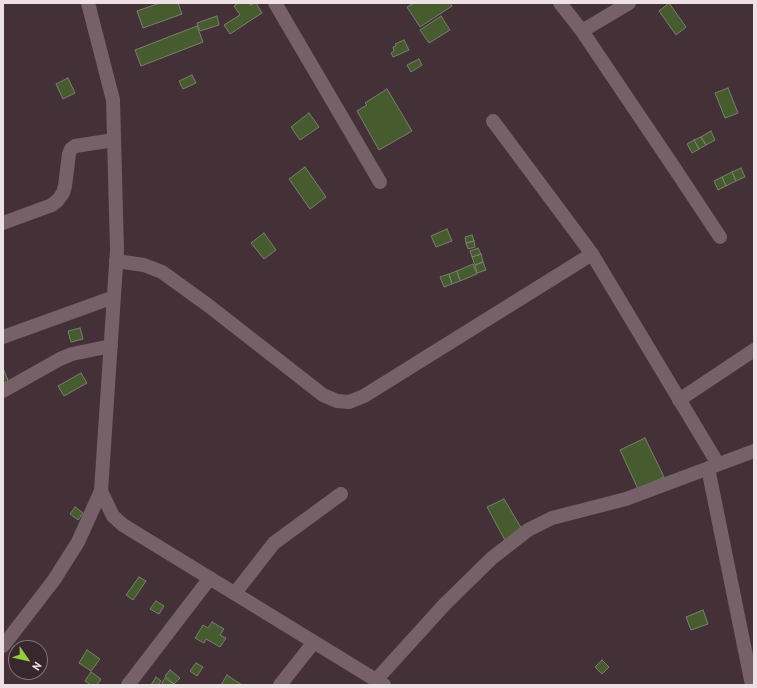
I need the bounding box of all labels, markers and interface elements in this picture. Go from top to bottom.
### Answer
north arrow [8,640,48,680]
text: N [29,659,45,673]

